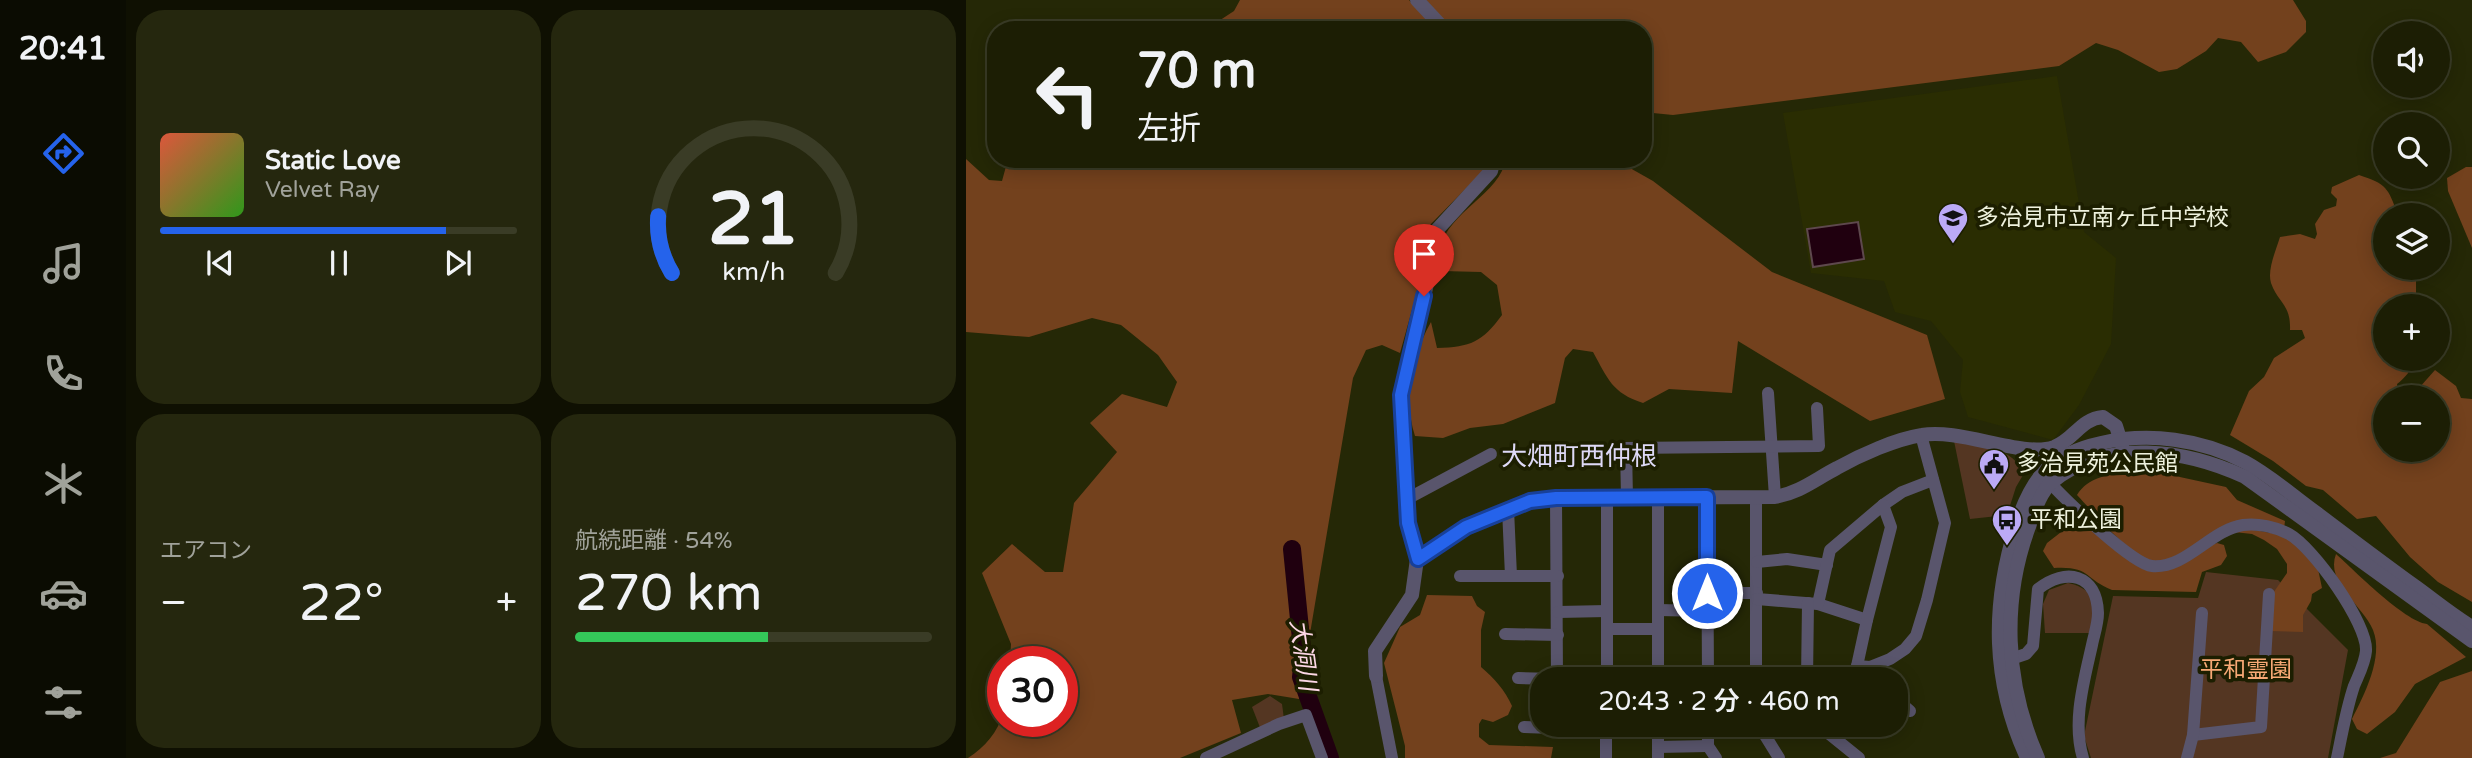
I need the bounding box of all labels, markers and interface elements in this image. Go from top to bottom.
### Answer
map controls [2373,21,2450,462]
button: sound [2373,21,2450,98]
text: 20:41 [19,30,107,68]
text: 70 m [1137,42,1256,101]
icon: left [1022,49,1113,140]
text: 左折 [1137,110,1201,148]
button: search [2373,112,2450,189]
icon: directions [39,129,88,178]
text: Static Love [265,145,401,176]
text: Velvet Ray [265,176,380,204]
text: 21 [708,177,799,265]
school or university icon: 多治見市立南ヶ丘中学校 [1936,201,1970,245]
button: layers [2373,203,2450,280]
place label: 多治見市立南ヶ丘中学校 [1976,204,2229,232]
pin [1394,224,1454,296]
icon: arrive [1405,235,1443,273]
icon: music [39,239,88,288]
icon: previous [201,244,239,282]
icon: pause [320,244,358,282]
icon: next [439,244,477,282]
text: km/h [722,257,785,287]
button: + [2373,294,2450,371]
icon: phone [39,349,88,398]
button: − [2373,385,2450,462]
district label: 大畑町西仲根 [1501,441,1657,472]
public building icon: 多治見苑公民館 [1977,447,2011,491]
place label: 多治見苑公民館 [2017,450,2178,478]
icon: climate [39,459,88,508]
bus stop icon: 平和公園 [1990,503,2024,547]
place label: 平和公園 [2030,506,2122,534]
text: 航続距離 · 54% [575,527,733,555]
text: エアコン [160,537,252,565]
position arrow [1670,556,1744,630]
text: 270 km [575,562,763,625]
icon: car [39,569,88,618]
text: 22° [299,572,384,635]
text: − [160,580,187,626]
text: + [496,580,517,626]
water label: 大洞川 [1284,617,1323,696]
speed limit sign: 30 [987,646,1078,737]
park label: 平和霊園 [2200,656,2292,684]
icon: filters [39,678,88,727]
text: 20:43 · 2 分 · 460 m [1598,686,1840,717]

